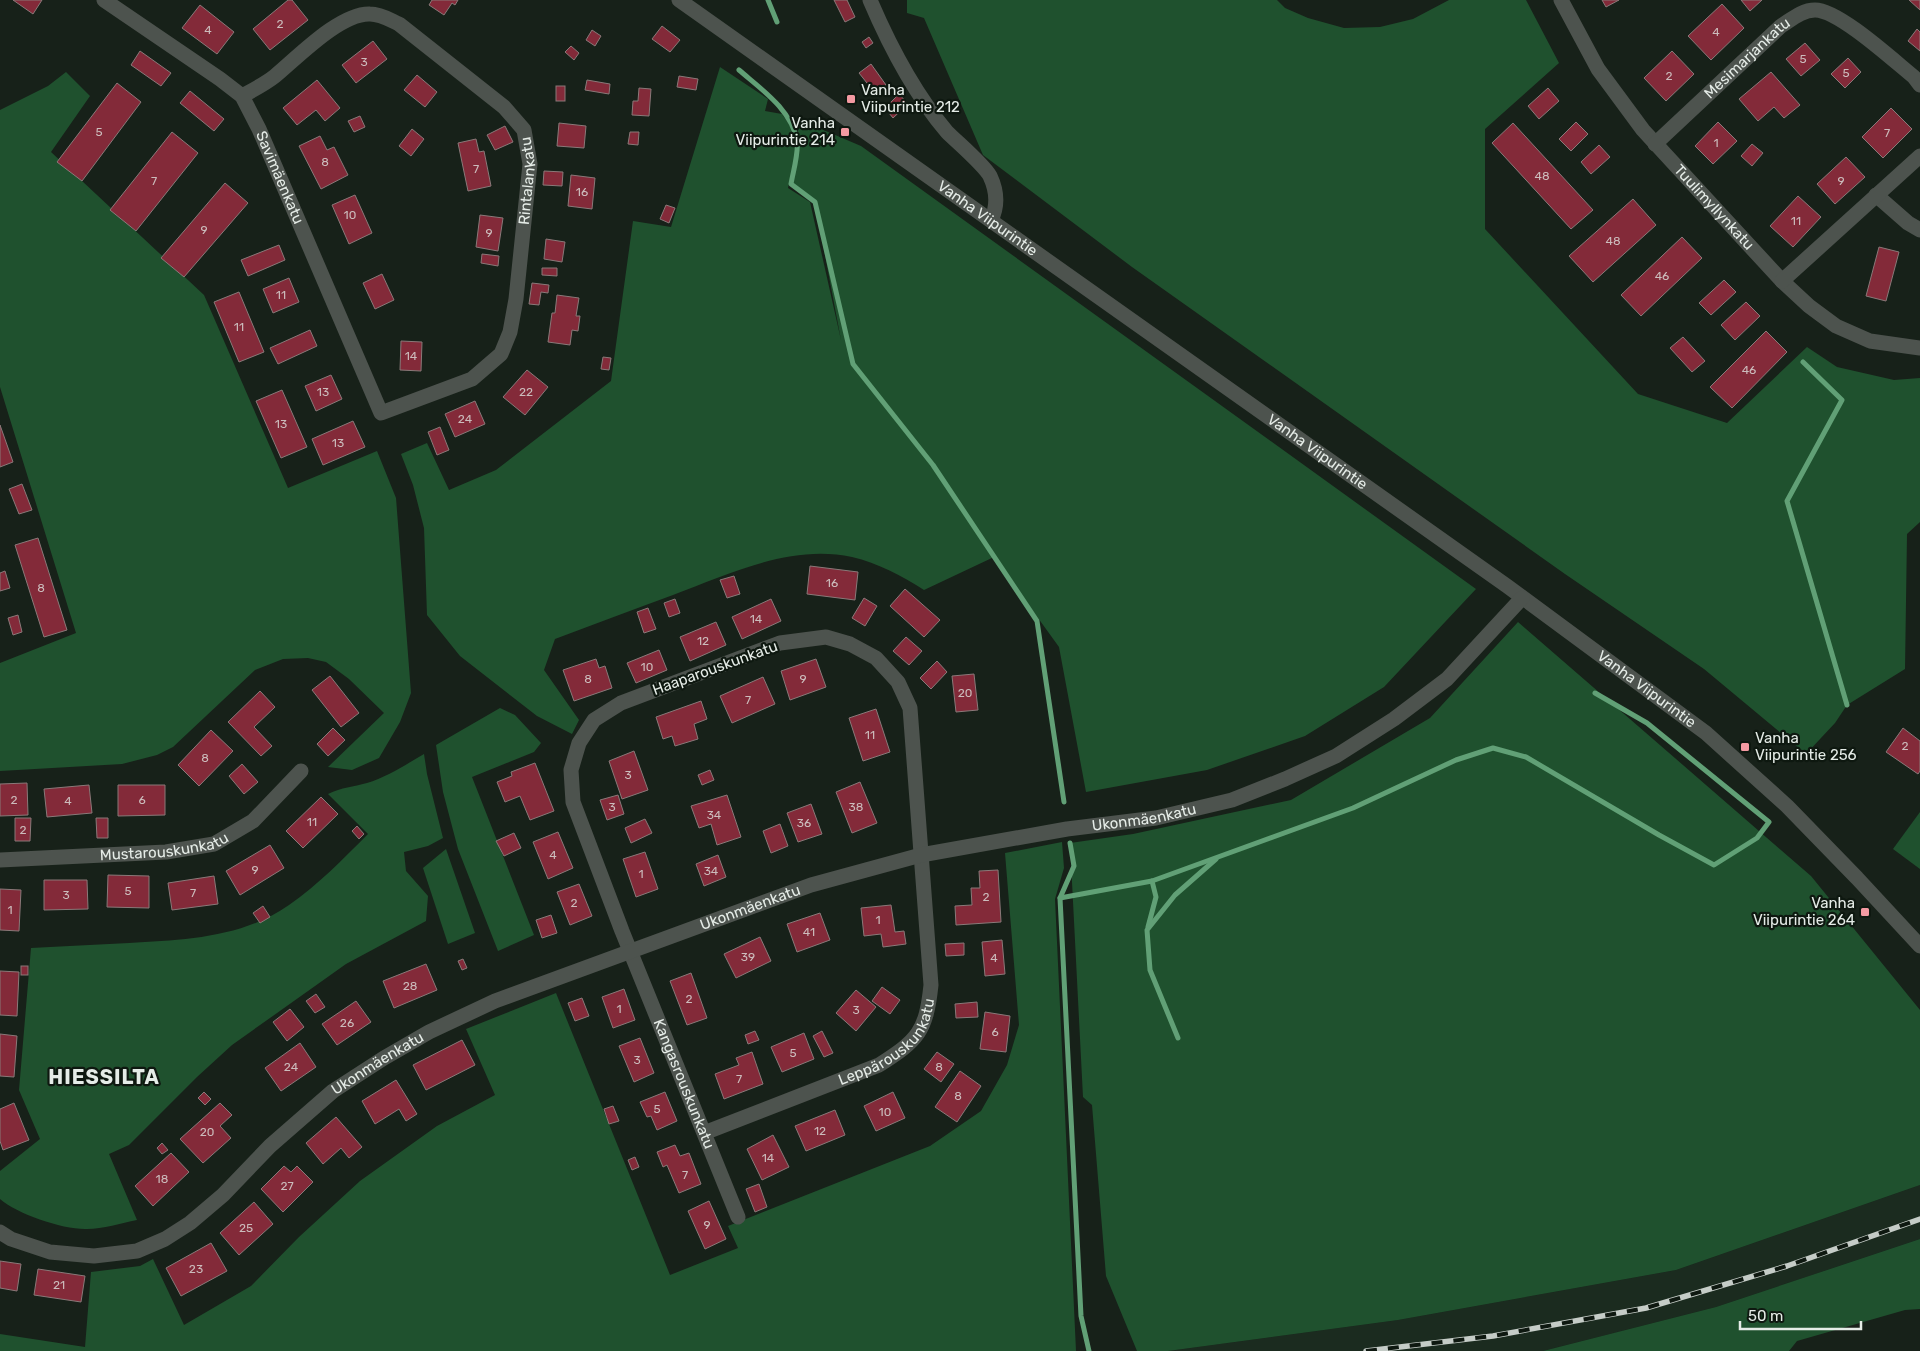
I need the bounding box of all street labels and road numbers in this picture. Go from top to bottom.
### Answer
street label: Mesimarjankatu [1700,14,1793,102]
street label: Savimäenkatu [252,128,308,227]
street label: Rintalankatu [515,136,539,226]
street label: Tuulimyllynkatu [1670,161,1758,254]
street label: Vanha Viipurintie [934,177,1041,260]
street label: Vanha Viipurintie [1264,410,1371,493]
street label: Haaparouskunkatu [650,637,780,699]
street label: Vanha Viipurintie [1594,647,1700,732]
street label: Ukonmäenkatu [1091,800,1198,835]
street label: Mustarouskunkatu [99,829,232,864]
street label: Ukonmäenkatu [698,881,803,934]
street label: Leppärouskunkatu [836,997,938,1089]
street label: Kangasrouskunkatu [650,1016,718,1151]
street label: Ukonmäenkatu [328,1028,427,1099]

